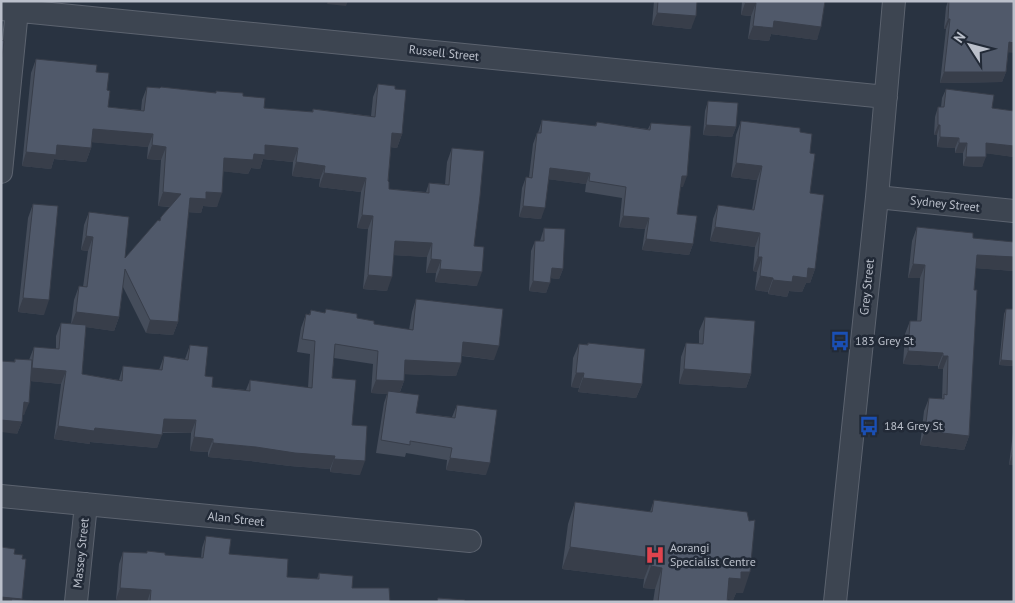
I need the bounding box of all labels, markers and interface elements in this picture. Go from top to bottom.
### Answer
north arrow [945,20,995,70]
text: N [949,28,969,46]
street label: Russell Street [408,41,480,64]
street label: Sydney Street [910,192,981,215]
street label: Grey Street [856,258,877,316]
bus stop icon: 183 Grey St [829,330,851,352]
place label: 183 Grey St [855,333,914,348]
bus stop icon: 184 Grey St [858,415,880,437]
place label: 184 Grey St [884,418,943,433]
street label: Alan Street [207,508,265,529]
street label: Massey Street [69,517,92,589]
place label: Aorangi Specialist Centre [670,540,756,569]
hospital icon: Aorangi Specialist Centre [644,544,666,566]

